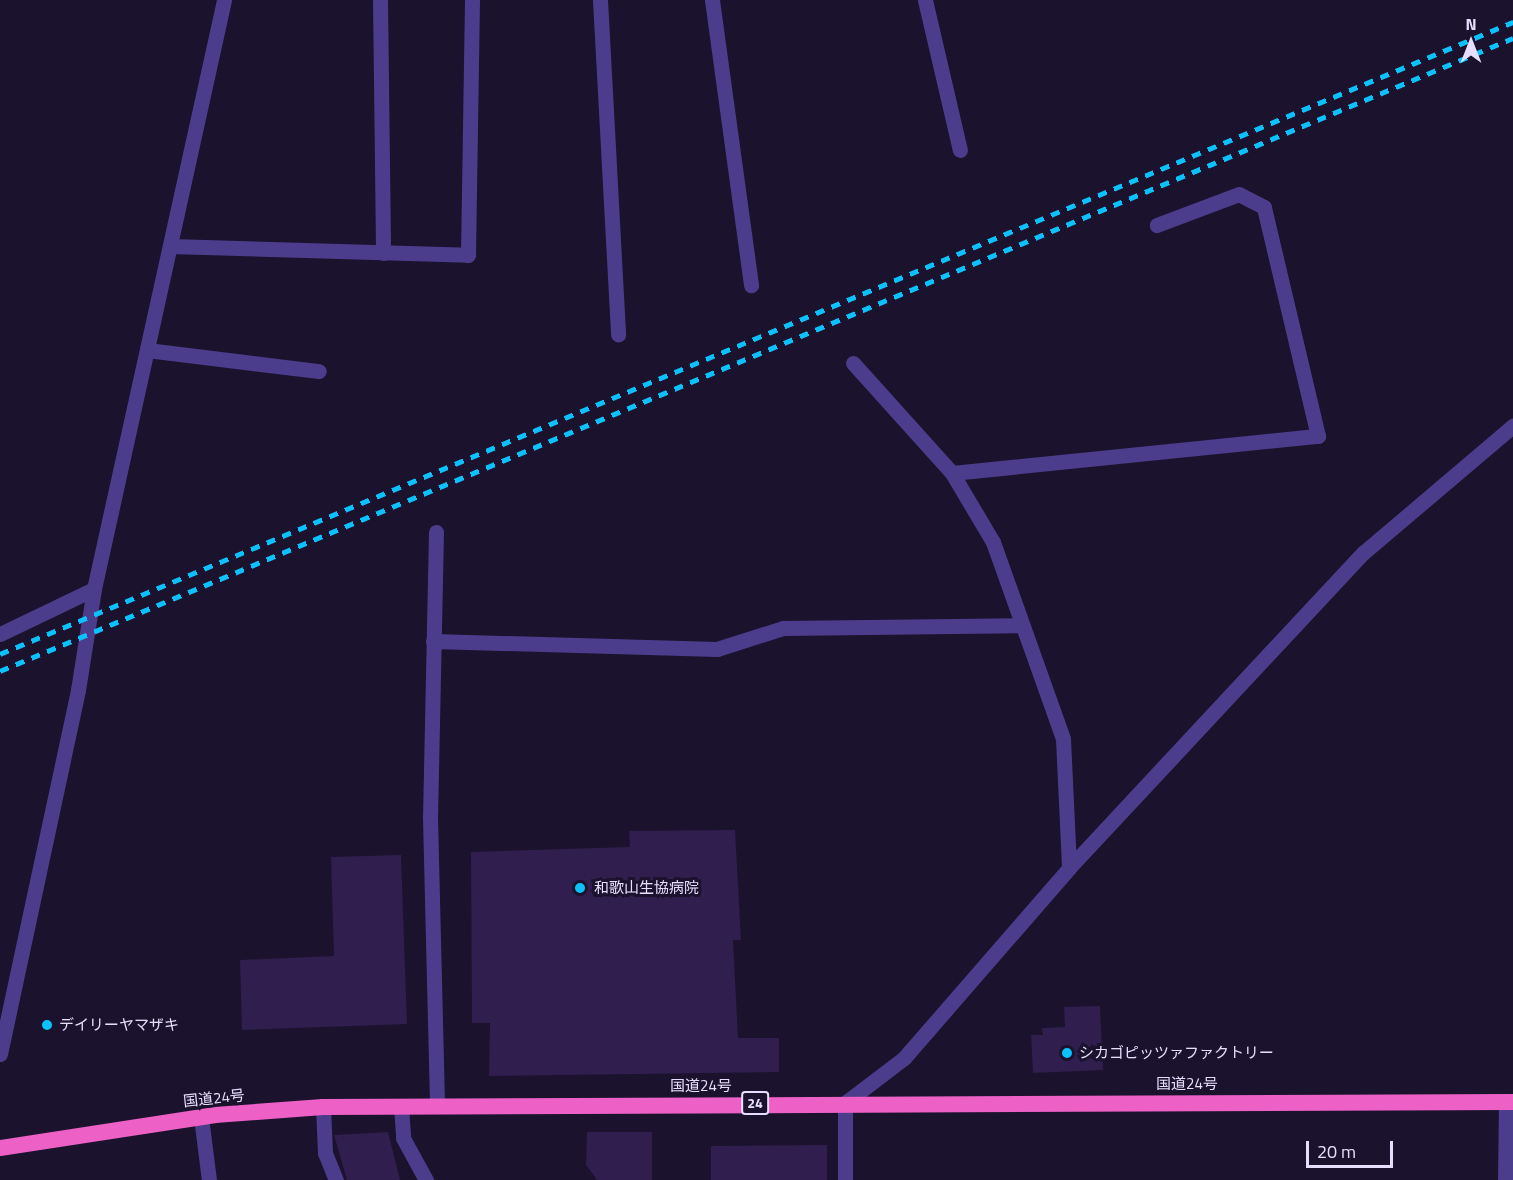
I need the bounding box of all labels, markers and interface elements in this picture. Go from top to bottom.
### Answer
north arrow [1441,12,1501,72]
text: N [1465,12,1477,36]
marker: 和歌山生協病院 [571,879,589,897]
place label: 和歌山生協病院 [594,879,699,897]
place label: デイリーヤマザキ [59,1016,179,1034]
marker: デイリーヤマザキ [40,1018,54,1032]
place label: シカゴピッツァファクトリー [1079,1044,1274,1062]
marker: シカゴピッツァファクトリー [1060,1046,1074,1060]
street label: 国道24号 [1156,1075,1218,1093]
street label: 国道24号 [670,1077,732,1095]
street label: 国道24号 [182,1086,246,1110]
road number: 24 [740,1092,770,1114]
scale bar [1309,1129,1396,1167]
text: 20 m [1317,1138,1356,1165]

